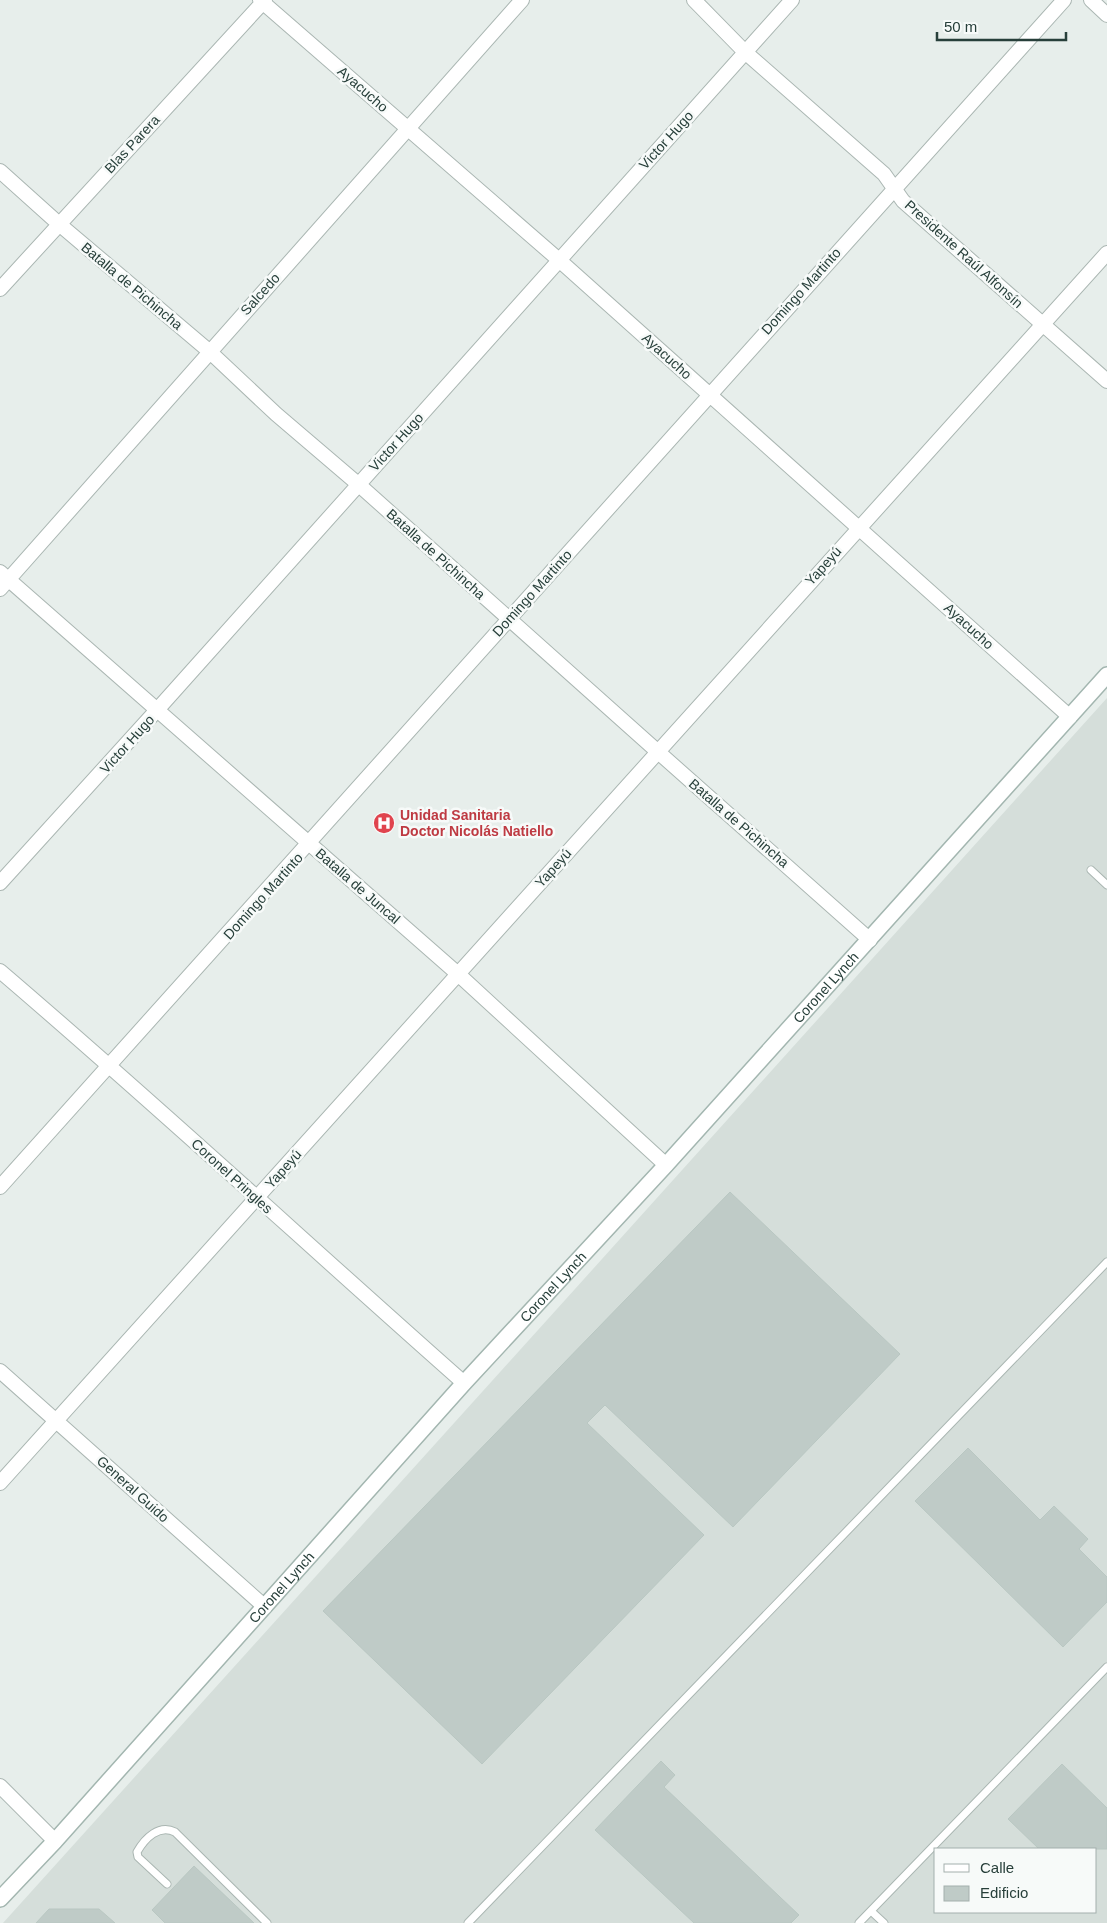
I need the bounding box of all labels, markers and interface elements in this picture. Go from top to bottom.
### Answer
scale bar [937,10,1066,42]
text: 50 m [944,18,977,35]
street label: Ayacucho [335,63,392,115]
street label: Victor Hugo [636,107,696,172]
street label: Blas Parera [101,112,163,176]
street label: Presidente Raúl Alfonsín [902,197,1026,311]
street label: Batalla de Pichincha [78,239,186,333]
street label: Domingo Martinto [758,244,844,337]
street label: Salcedo [237,270,283,318]
street label: Ayacucho [639,330,695,383]
street label: Victor Hugo [366,409,426,474]
street label: Batalla de Pichincha [384,506,489,603]
street label: Yapeyú [802,543,844,589]
street label: Domingo Martinto [489,546,575,639]
street label: Ayacucho [941,600,997,653]
street label: Victor Hugo [97,711,157,776]
street label: Batalla de Pichincha [686,775,792,871]
place label: Unidad Sanitaria Doctor Nicolás Natiello [400,807,553,839]
hospital icon: Unidad Sanitaria Doctor Nicolás Natiello [372,811,396,835]
street label: Batalla de Juncal [313,845,403,927]
street label: Yapeyú [532,845,574,891]
street label: Domingo Martinto [220,849,306,942]
street label: Coronel Lynch [790,949,862,1026]
street label: Coronel Pringles [188,1135,276,1217]
street label: Yapeyú [262,1146,304,1192]
street label: Coronel Lynch [517,1248,589,1325]
street label: General Guido [94,1453,172,1526]
street label: Coronel Lynch [246,1549,317,1626]
legend [934,1848,1097,1913]
text: Calle [980,1859,1014,1876]
text: Edificio [980,1884,1028,1901]

